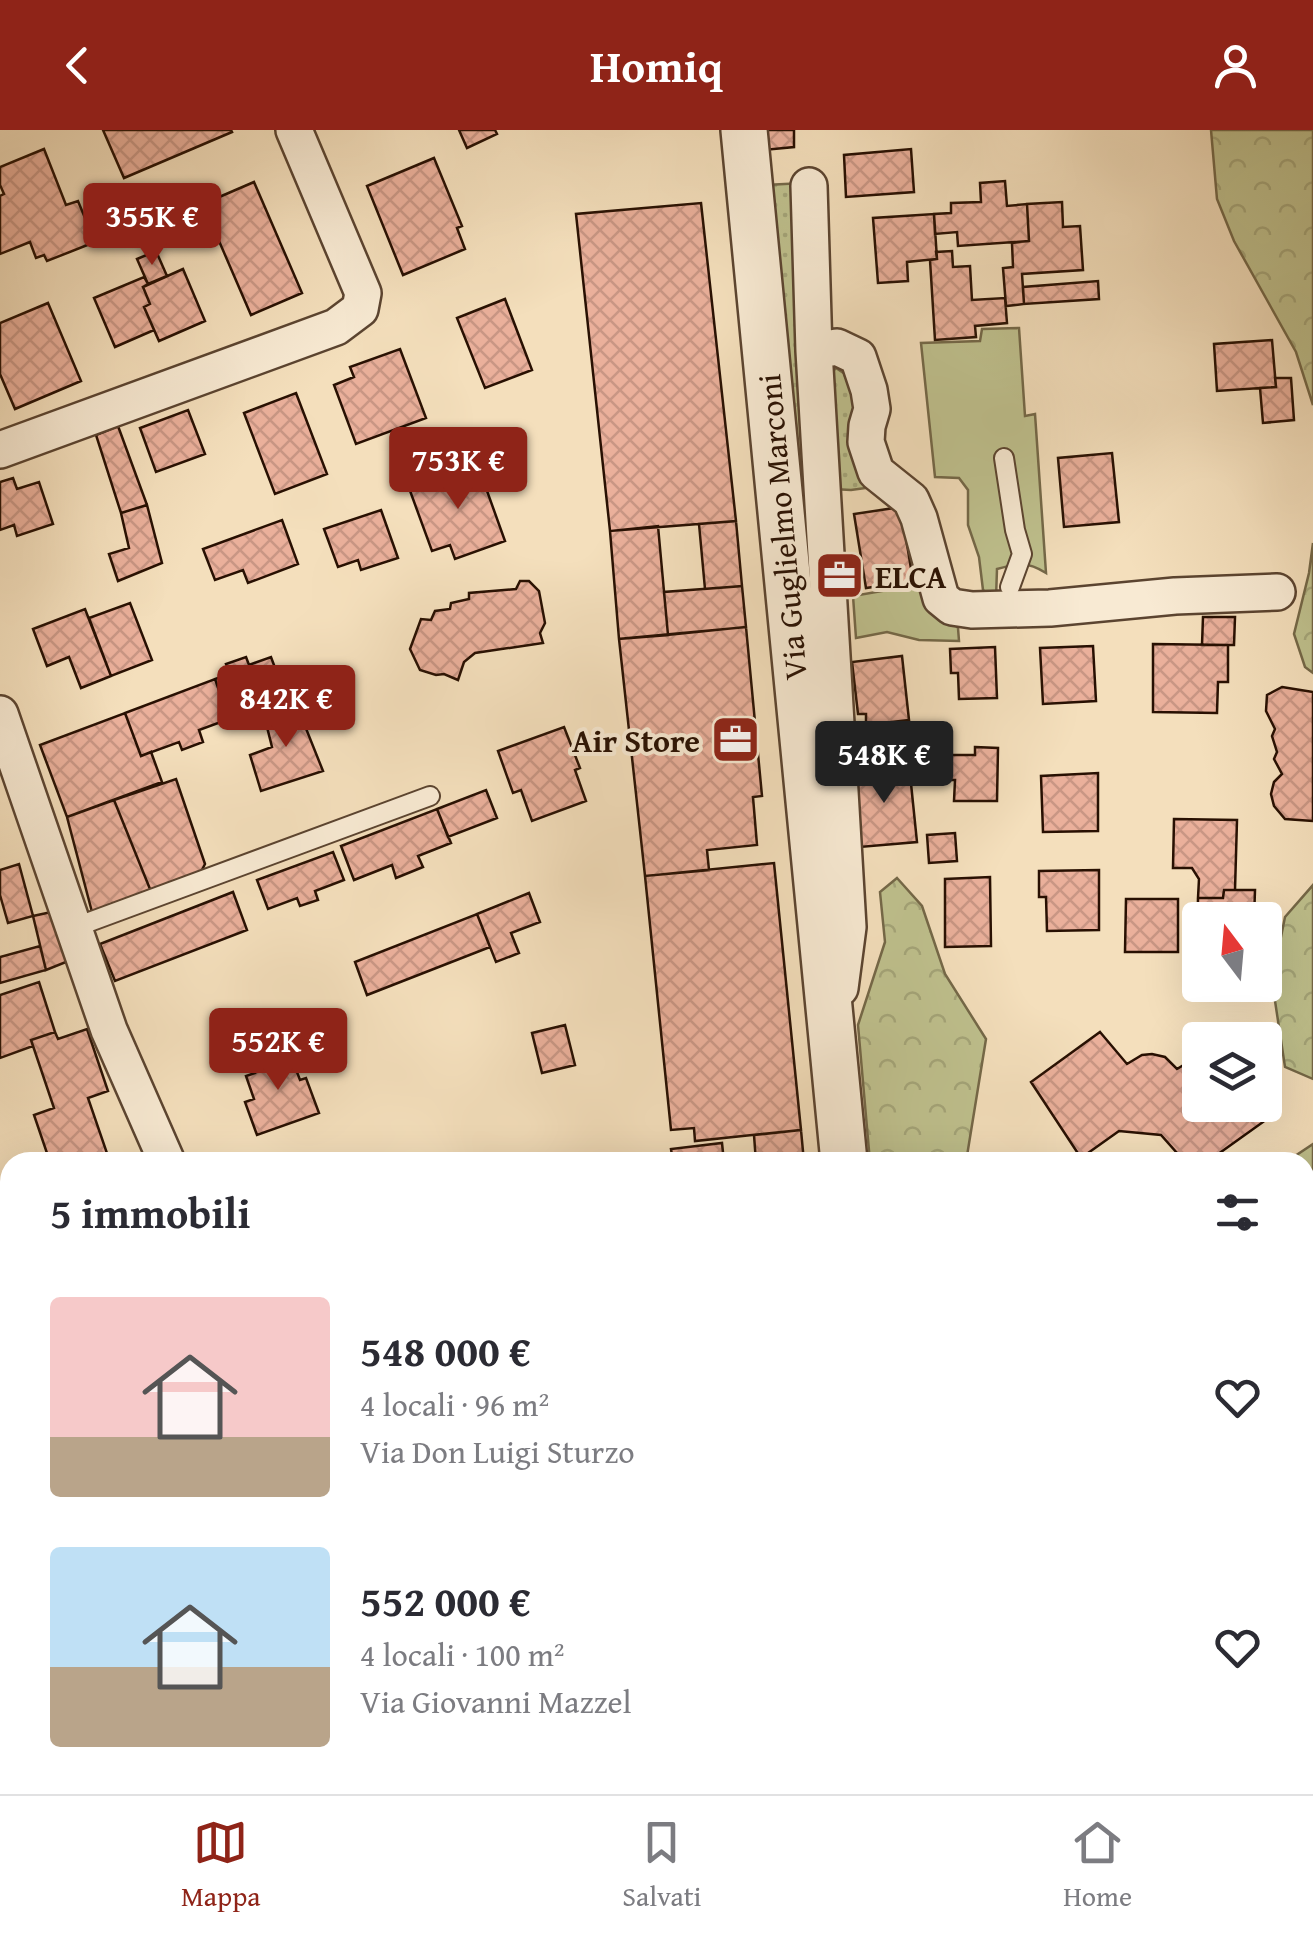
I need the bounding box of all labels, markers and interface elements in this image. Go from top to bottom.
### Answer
text: Homiq [590,33,723,98]
icon: back [50,38,105,93]
icon: person [1208,38,1263,93]
pin: 355K € [71,183,233,268]
text: 355K € [105,192,199,239]
street label: Via Guglielmo Marconi [745,372,819,682]
pin: 753K € [377,427,539,512]
text: 753K € [411,436,505,483]
office icon: ELCA [814,550,866,602]
place label: ELCA [875,553,947,600]
pin: 842K € [205,665,367,750]
text: 842K € [239,674,333,721]
office icon: Air Store [709,714,761,766]
place label: Air Store [572,717,700,764]
pin: 548K € [803,721,965,806]
text: 548K € [837,730,931,777]
north arrow [1182,902,1282,1002]
map controls [1182,902,1282,1122]
pin: 552K € [197,1008,359,1093]
text: 552K € [231,1017,325,1064]
button: layers [1182,1022,1282,1122]
text: 5 immobili [50,1182,250,1243]
icon: filters [1210,1185,1265,1240]
text: 548 000 € [360,1320,531,1381]
icon: home [130,1337,250,1457]
icon: heart [1210,1370,1265,1425]
text: 4 locali · 96 m² [360,1381,549,1428]
text: Via Don Luigi Sturzo [360,1428,634,1475]
text: 552 000 € [360,1570,531,1631]
icon: home [130,1587,250,1707]
icon: heart [1210,1620,1265,1675]
text: 4 locali · 100 m² [360,1631,565,1678]
text: Via Giovanni Mazzel [360,1678,631,1725]
tab: Mappa [181,1815,261,1916]
tab: Salvati [622,1815,701,1916]
tab: Home [1063,1815,1132,1916]

